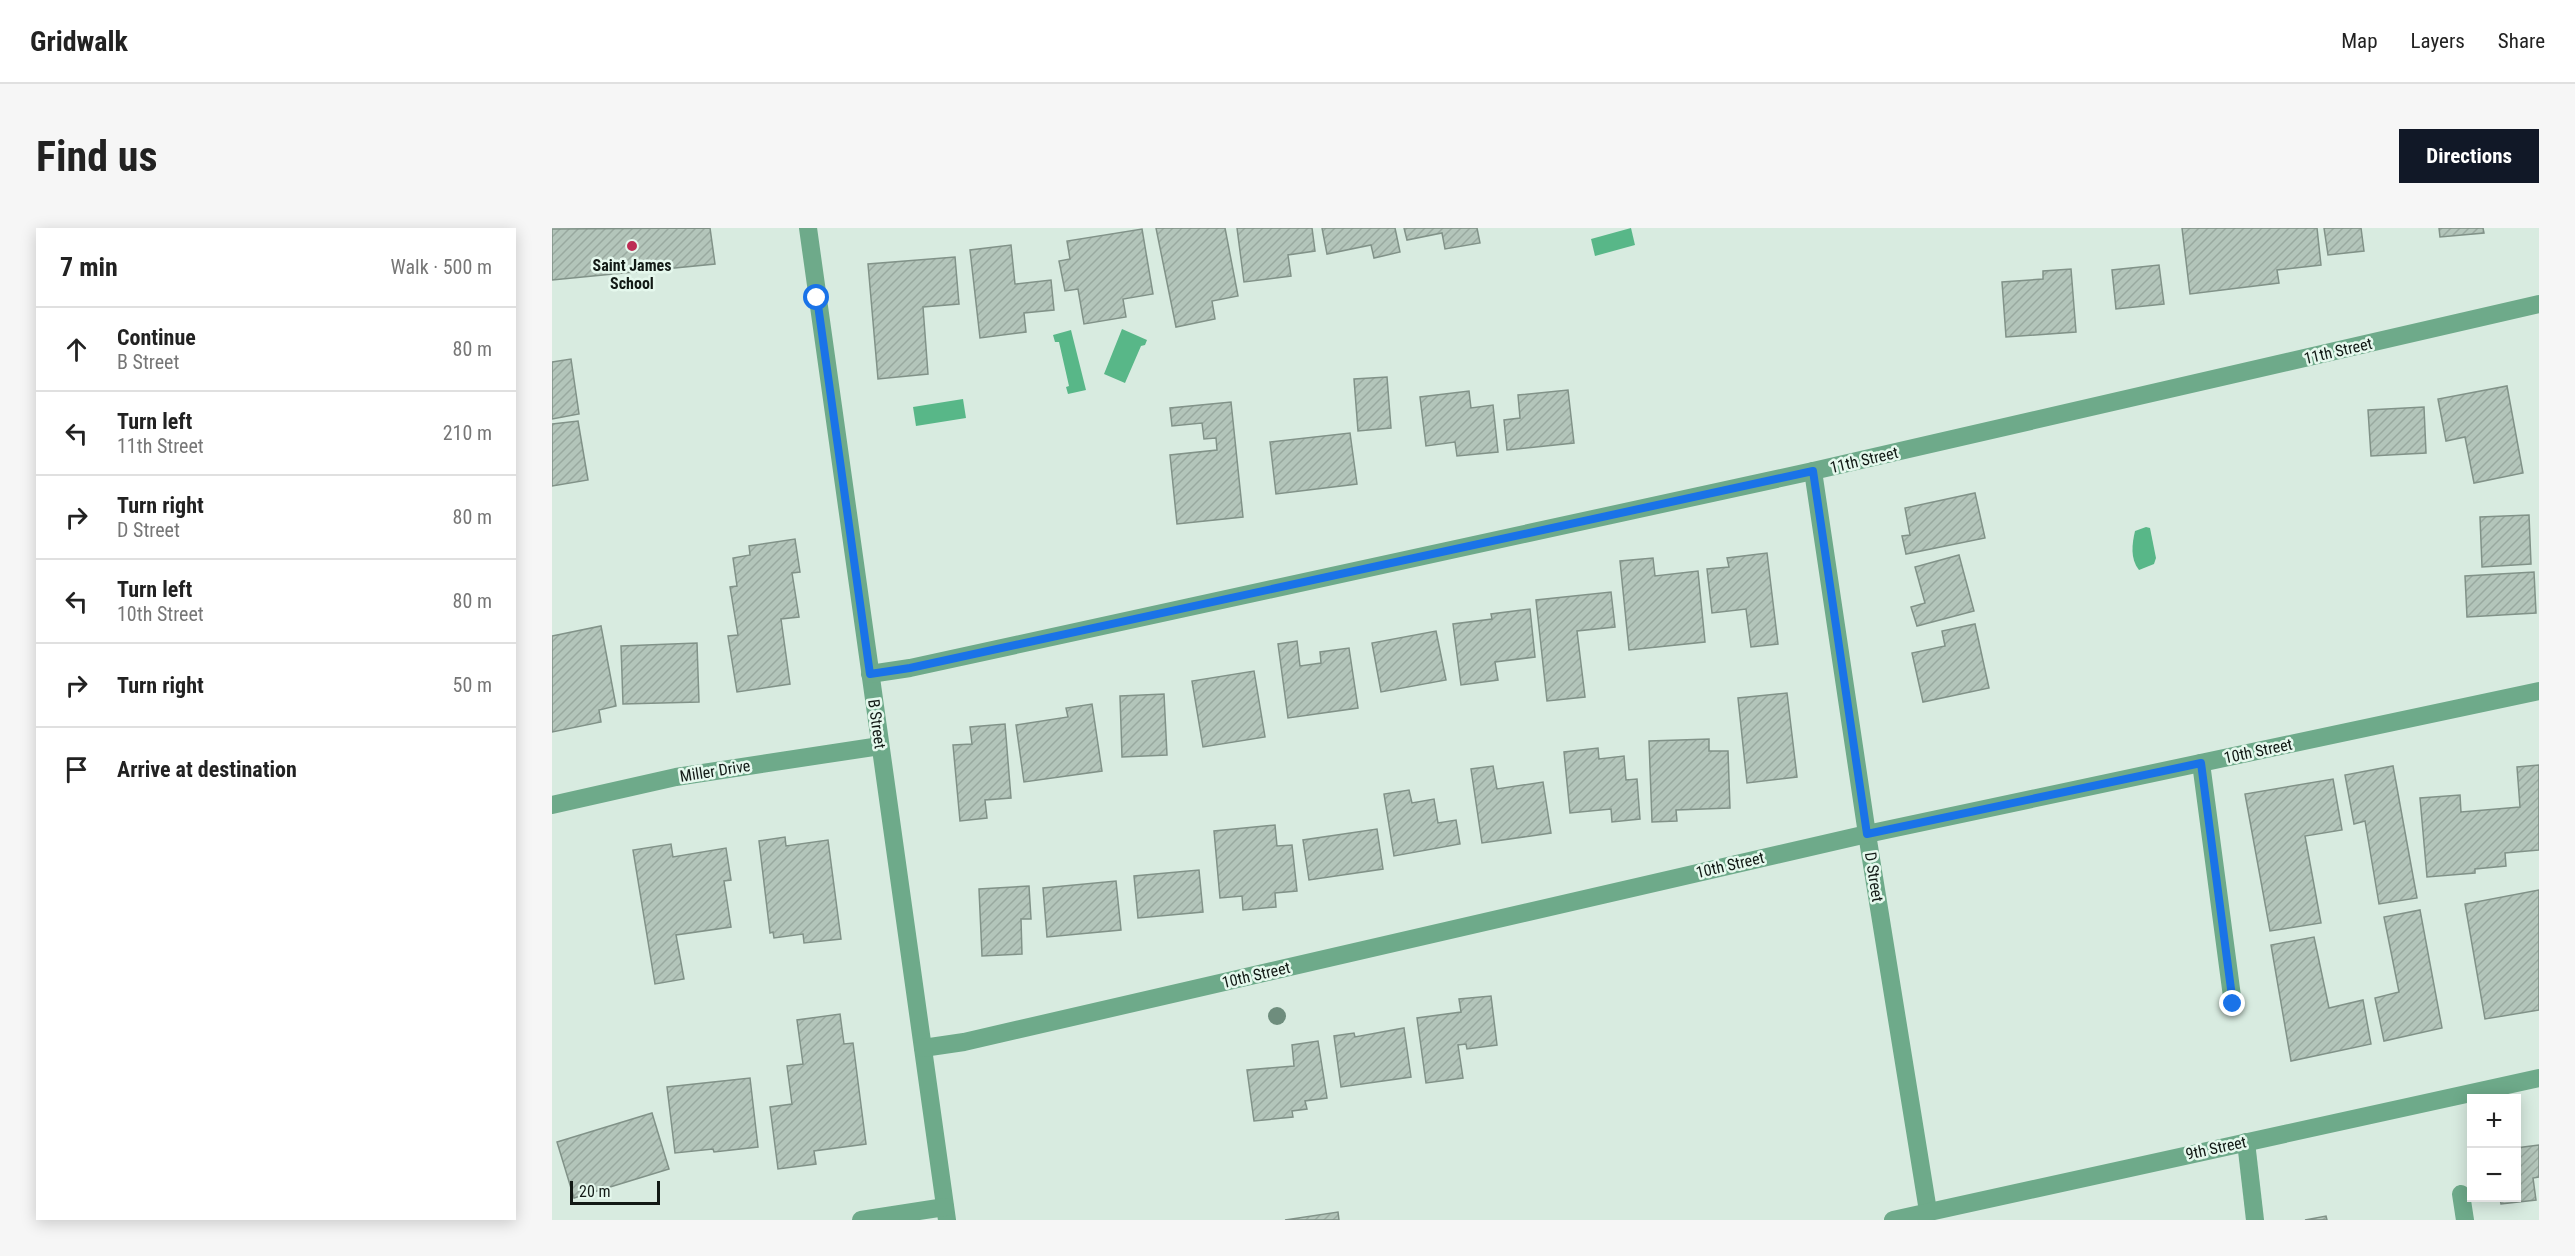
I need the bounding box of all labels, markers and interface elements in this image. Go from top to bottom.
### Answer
text: Gridwalk [30,25,128,58]
text: Map [2341,29,2378,53]
text: Layers [2411,29,2465,53]
text: Share [2498,29,2545,53]
button: Directions [2399,129,2539,183]
text: Find us [36,132,157,181]
marker: Saint James School [625,239,639,253]
text: 7 min [60,252,118,282]
text: Walk · 500 m [391,255,492,279]
place label: Saint James School [593,256,671,293]
route start [803,284,829,310]
text: Continue [117,325,196,350]
icon: ahead [60,333,93,366]
street label: 11th Street [2302,334,2374,368]
text: 80 m [453,337,492,361]
text: B Street [117,350,179,374]
text: Turn left [117,409,192,434]
icon: left [60,417,93,450]
text: 210 m [443,421,492,445]
text: 11th Street [117,434,204,458]
street label: 11th Street [1828,443,1900,477]
text: Turn right [117,493,204,518]
icon: right [60,501,93,534]
text: 80 m [453,505,492,529]
text: D Street [117,518,180,542]
text: Turn left [117,577,192,602]
icon: left [60,585,93,618]
text: 80 m [453,589,492,613]
text: 10th Street [117,602,204,626]
icon: right [60,669,93,702]
text: Turn right [117,673,204,698]
text: 50 m [453,673,492,697]
street label: B Street [864,698,890,750]
street label: 10th Street [2222,734,2294,768]
icon: arrive [60,753,93,786]
street label: Miller Drive [678,756,752,786]
text: Arrive at destination [117,757,297,782]
street label: 10th Street [1694,848,1766,882]
street label: D Street [1861,851,1887,904]
street label: 10th Street [1220,958,1292,992]
route end [2219,990,2245,1016]
map controls [2467,1094,2521,1202]
button: + [2467,1094,2521,1148]
street label: 9th Street [2184,1132,2248,1164]
button: − [2467,1148,2521,1202]
scale bar [570,1178,660,1206]
text: 20 m [579,1182,611,1201]

